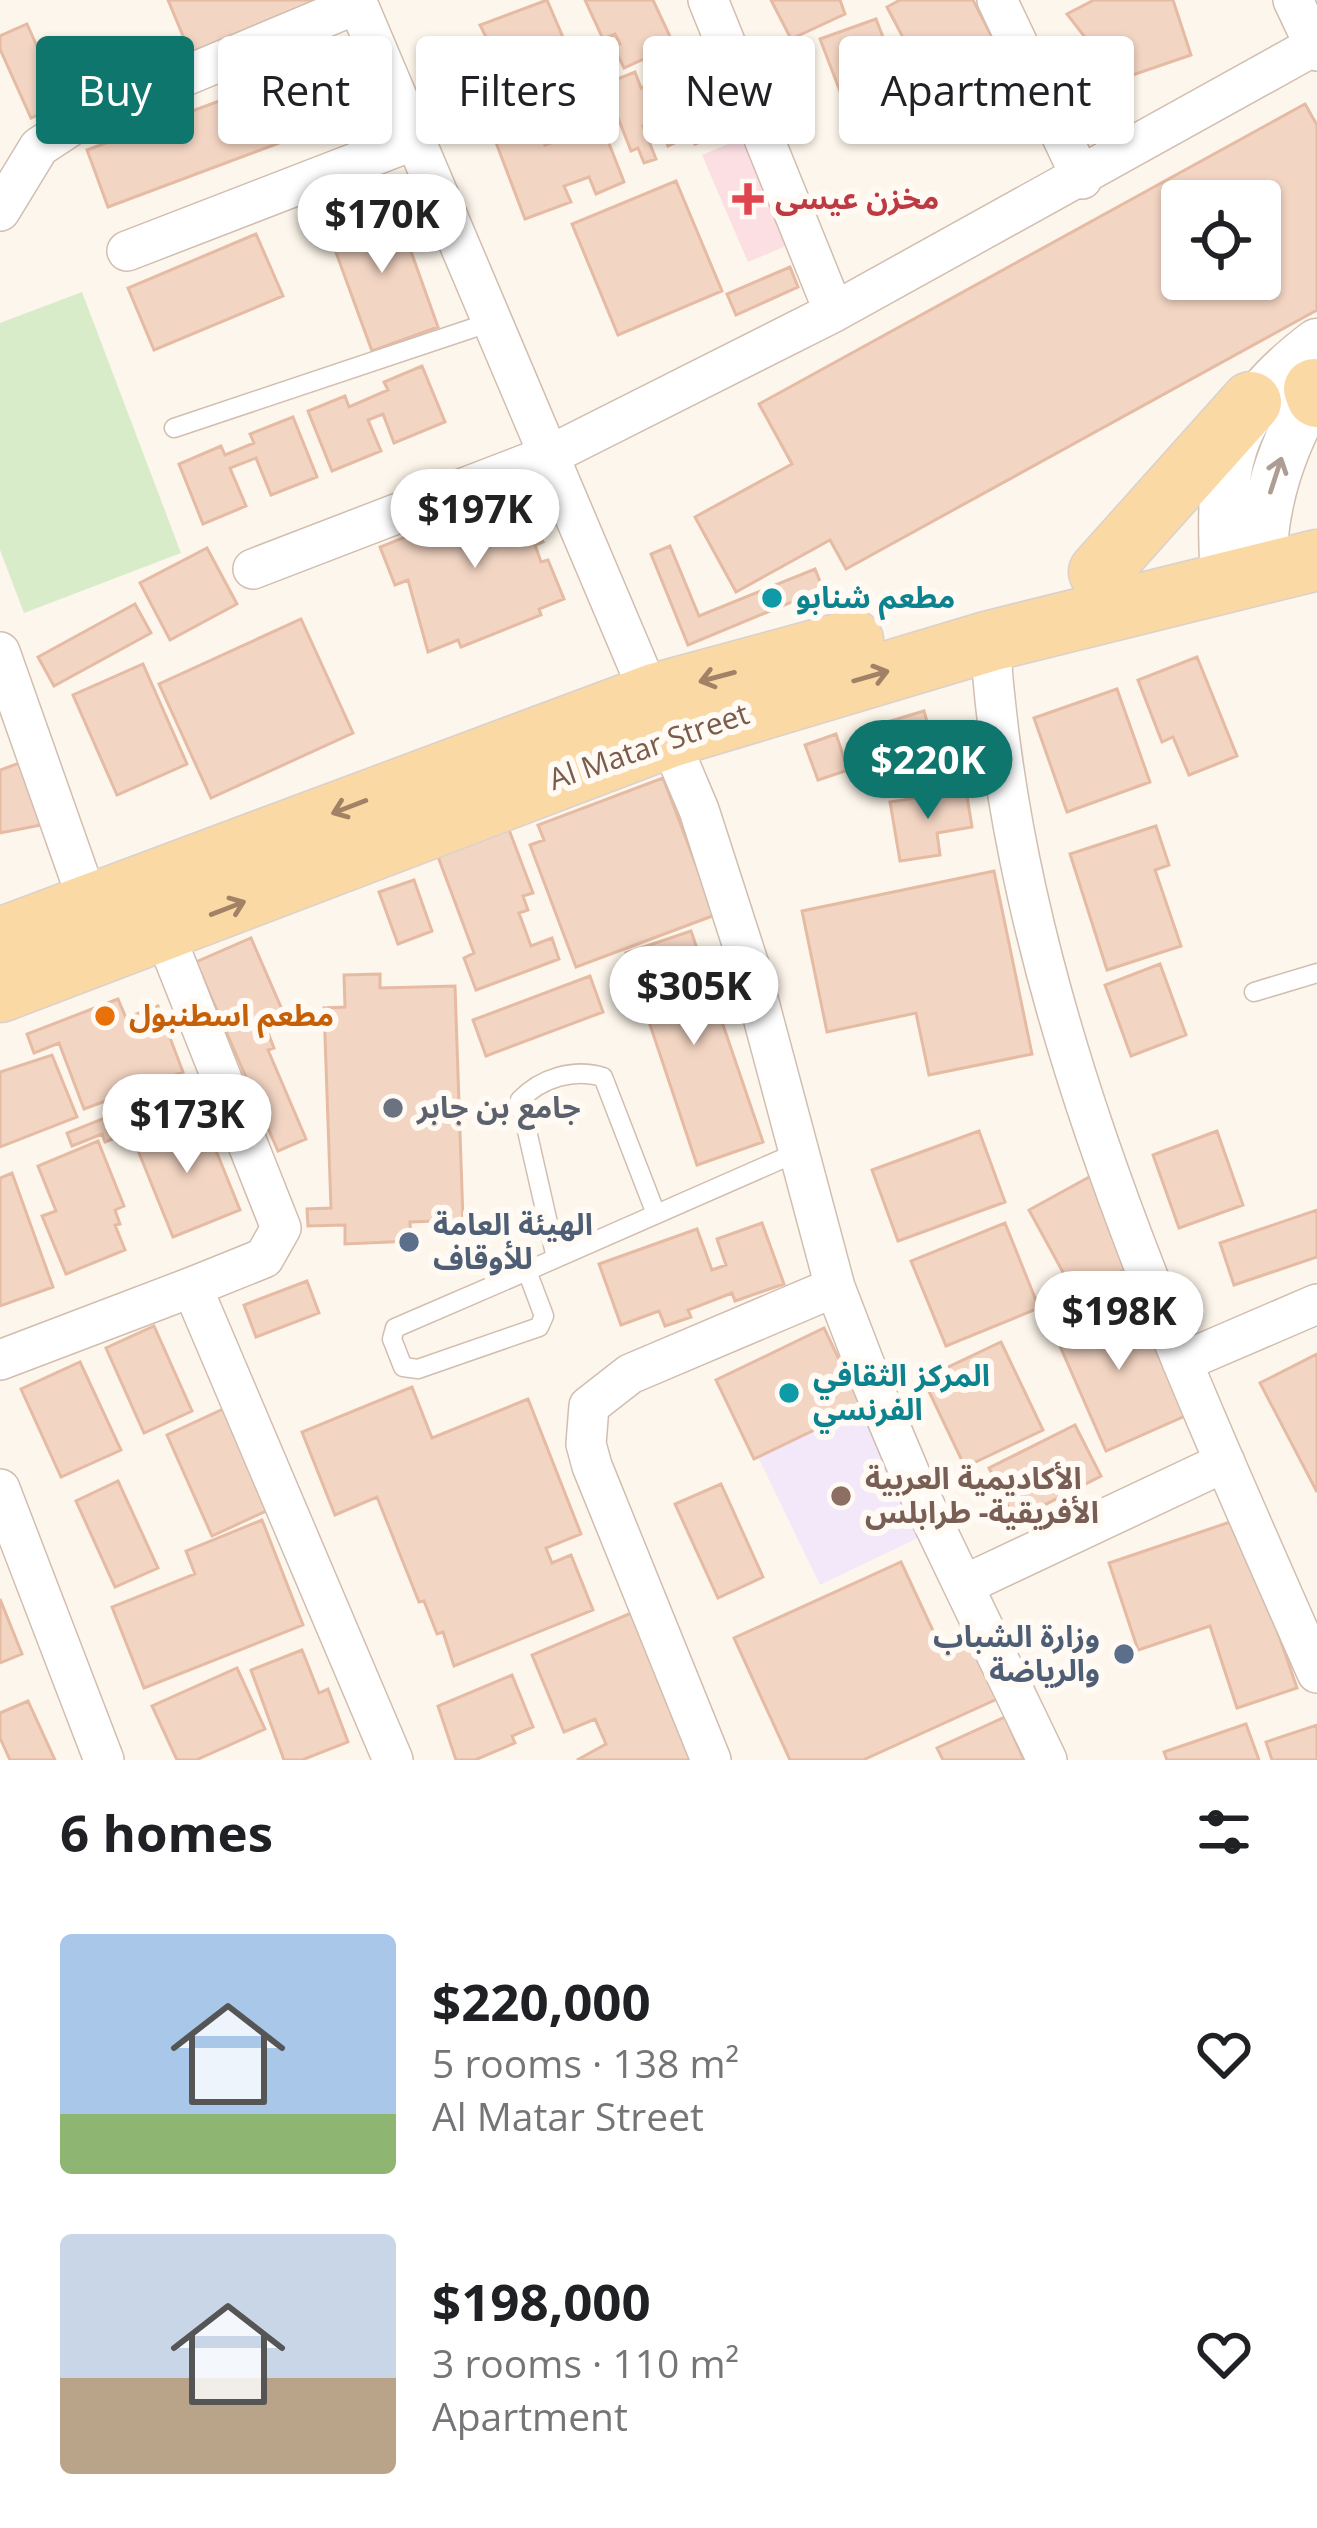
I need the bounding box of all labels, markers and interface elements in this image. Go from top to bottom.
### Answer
chip: Buy [36,36,194,144]
chip: Rent [218,36,392,144]
chip: Filters [416,36,619,144]
chip: New [643,36,815,144]
chip: Apartment [839,36,1134,144]
pin: $170K [298,174,466,276]
place label: مخزن عيسى [775,177,939,218]
map controls [1161,180,1281,300]
button: locate [1161,180,1281,300]
marker: مخزن عيسى [732,183,764,215]
text: $170K [324,186,440,239]
one-way arrow [1266,457,1288,495]
pin: $197K [391,469,559,571]
text: $197K [417,481,533,534]
place label: مطعم شنابو [796,576,955,621]
marker: مطعم شنابو [759,585,785,611]
one-way arrow [851,664,889,686]
one-way arrow [698,667,736,689]
street label: Al Matar Street [543,692,754,799]
pin: $220K [844,720,1012,822]
text: $220K [870,732,986,785]
one-way arrow [331,797,368,819]
one-way arrow [209,896,246,918]
pin: $305K [610,946,778,1048]
text: $305K [636,958,752,1011]
place label: مطعم اسطنبول [129,994,334,1039]
marker: مطعم اسطنبول [92,1003,118,1029]
pin: $173K [103,1074,271,1176]
text: $173K [129,1086,245,1139]
place label: جامع بن جابر [415,1086,581,1130]
marker: جامع بن جابر [380,1095,406,1121]
place label: الهيئة العامة للأوقاف [433,1203,593,1278]
marker: الهيئة العامة للأوقاف [396,1229,422,1255]
pin: $198K [1035,1271,1203,1373]
text: $198K [1061,1283,1177,1336]
place label: المركز الثقافي الفرنسي [813,1354,990,1434]
marker: المركز الثقافي الفرنسي [776,1380,802,1406]
place label: الأكاديمية العربية الأفريقية- طرابلس [865,1457,1099,1532]
marker: الأكاديمية العربية الأفريقية- طرابلس [828,1483,854,1509]
place label: وزارة الشباب والرياضة [933,1615,1100,1690]
marker: وزارة الشباب والرياضة [1111,1641,1137,1667]
text: 6 homes [60,1797,273,1867]
icon: filters [1191,1799,1257,1865]
text: $220,000 [432,1966,651,2036]
icon: home [156,1982,300,2126]
icon: heart [1191,2021,1257,2087]
text: 5 rooms · 138 m² [432,2036,739,2089]
text: Al Matar Street [432,2089,704,2142]
text: $198,000 [432,2266,651,2336]
icon: home [156,2282,300,2426]
icon: heart [1191,2321,1257,2387]
text: 3 rooms · 110 m² [432,2336,739,2389]
text: Apartment [432,2389,628,2442]

